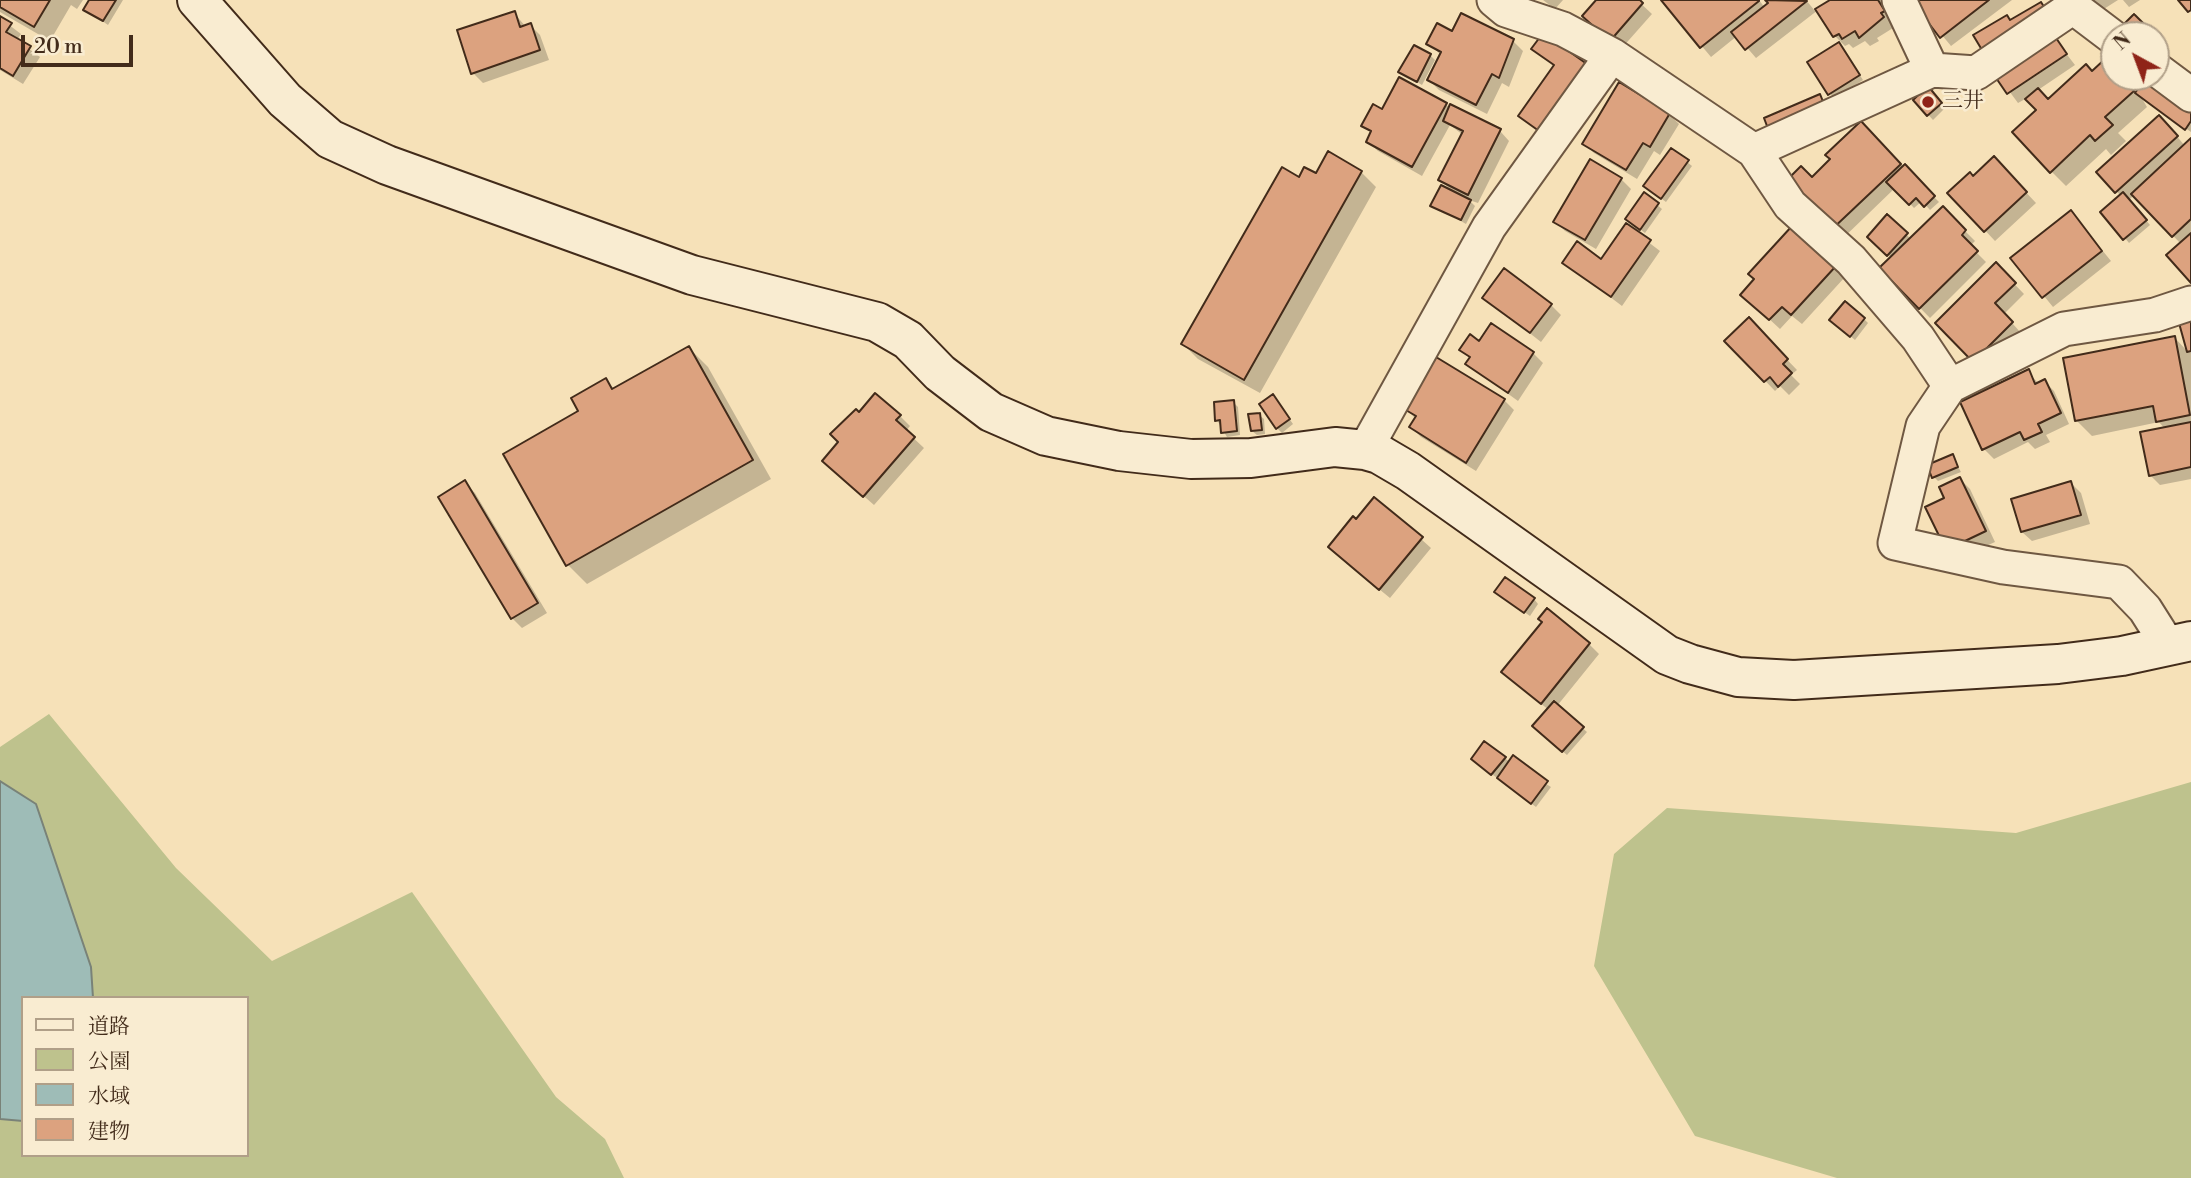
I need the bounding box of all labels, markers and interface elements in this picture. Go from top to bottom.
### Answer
scale bar [24,21,136,65]
north arrow [2100,21,2170,91]
text: N [2109,28,2136,56]
text: 20 m [34,34,83,60]
place label: 三井 [1942,89,1984,115]
marker: 三井 [1920,94,1936,110]
legend [21,996,248,1157]
text: 道路 [88,1014,130,1040]
text: 公園 [88,1049,130,1075]
text: 水域 [88,1084,130,1110]
text: 建物 [88,1119,130,1145]

